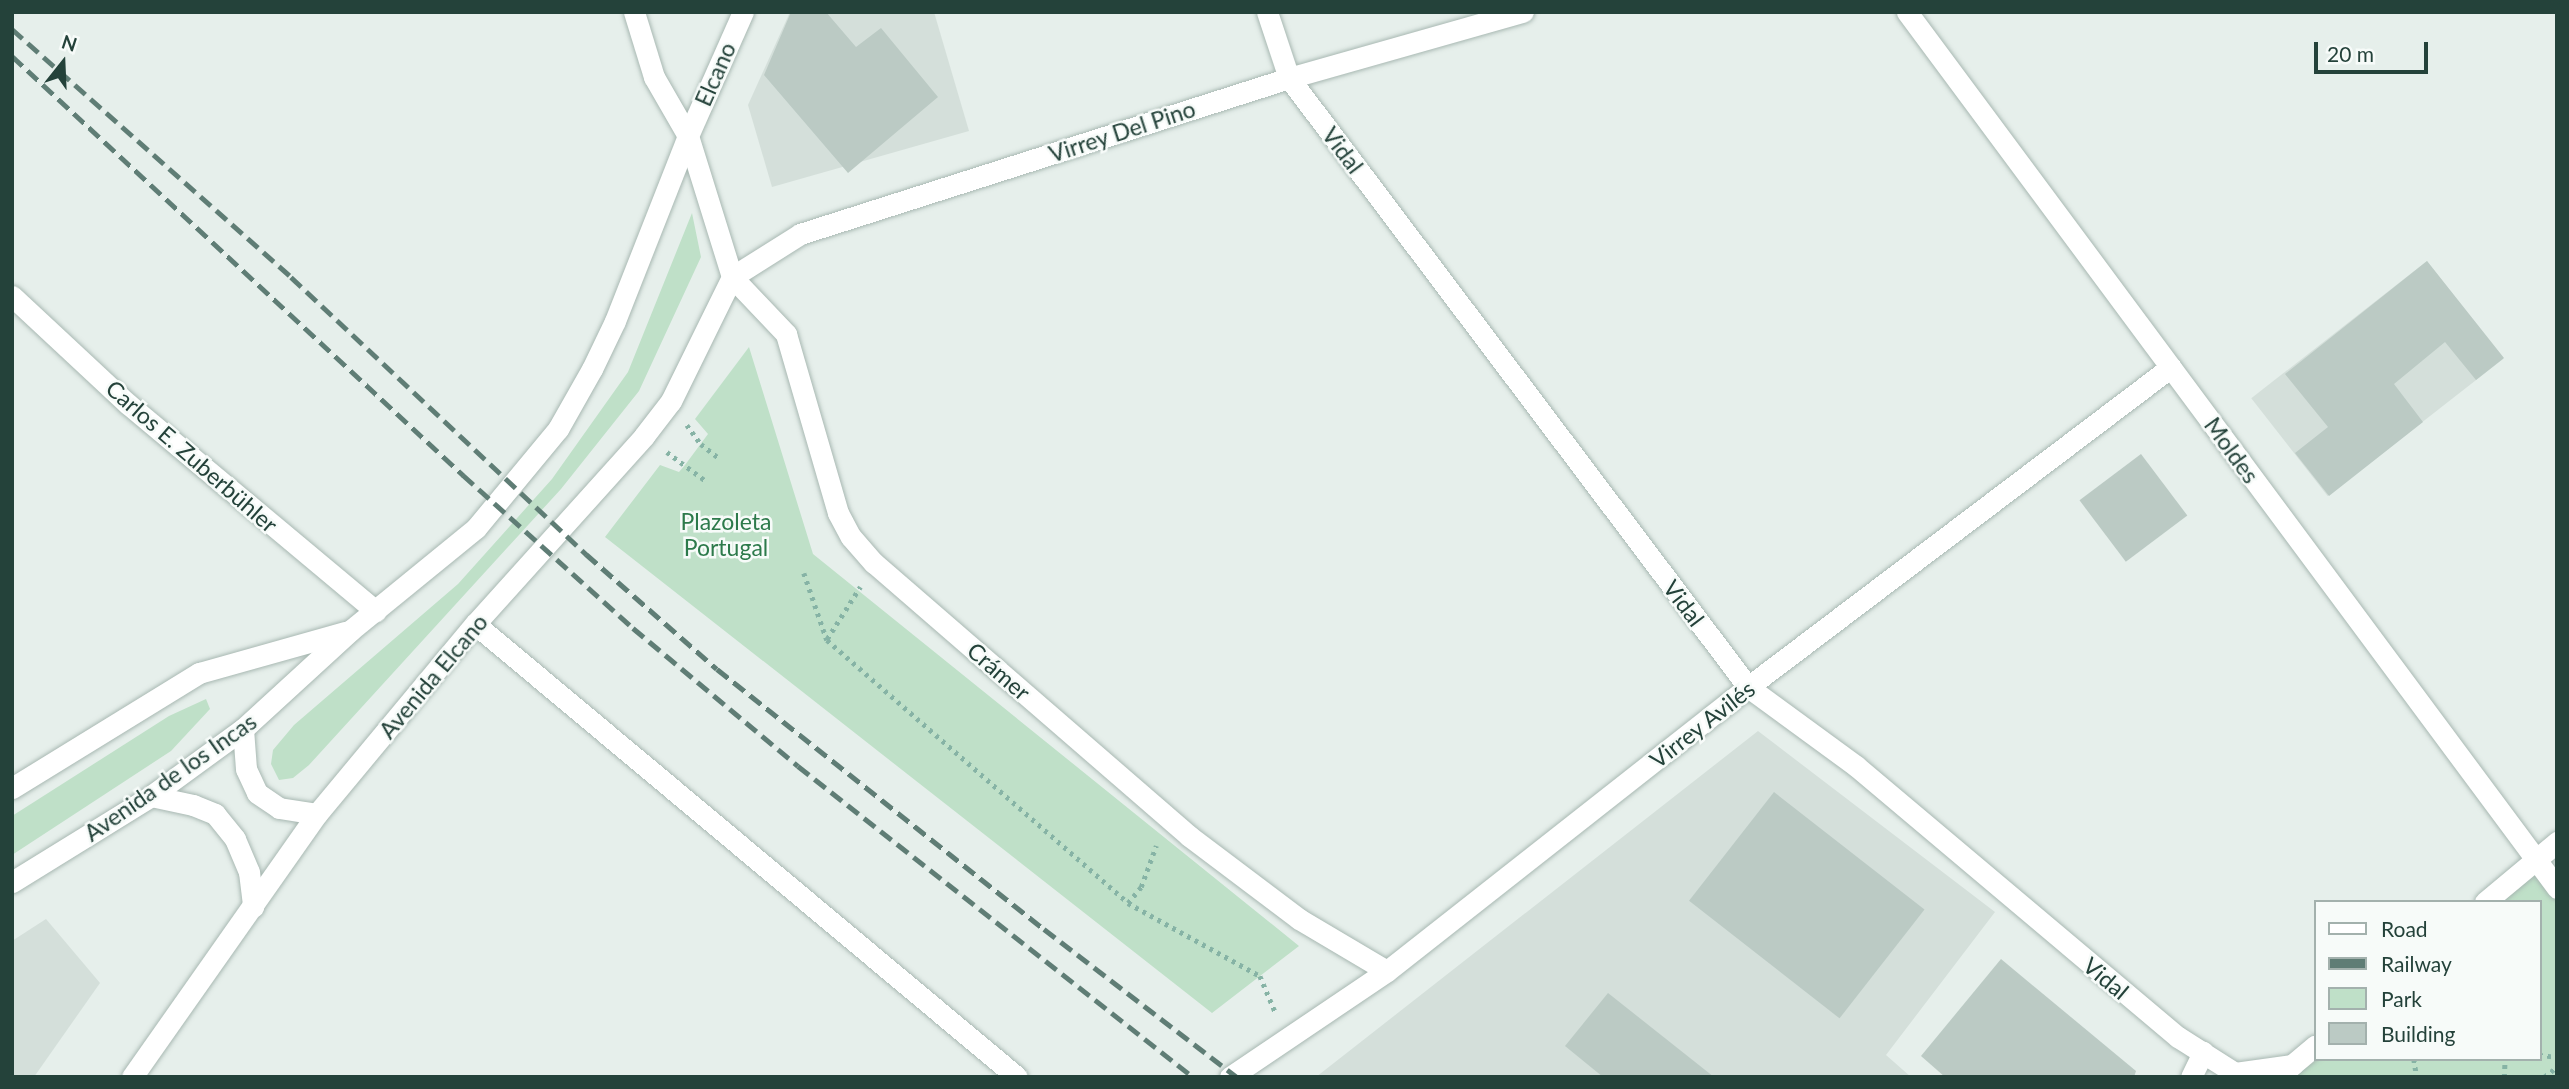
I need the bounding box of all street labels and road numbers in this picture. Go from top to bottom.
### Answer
street label: Elcano [689,38,741,110]
street label: Virrey Del Pino [1045,94,1199,168]
street label: Vidal [1317,121,1369,179]
street label: Carlos E. Zuberbühler [101,374,283,538]
street label: Moldes [2199,412,2265,488]
street label: Vidal [1658,574,1710,632]
street label: Avenida Elcano [373,608,493,744]
street label: Crámer [962,636,1036,706]
street label: Virrey Avilés [1644,674,1760,774]
street label: Avenida de los Incas [79,707,261,847]
street label: Vidal [2078,951,2134,1005]

